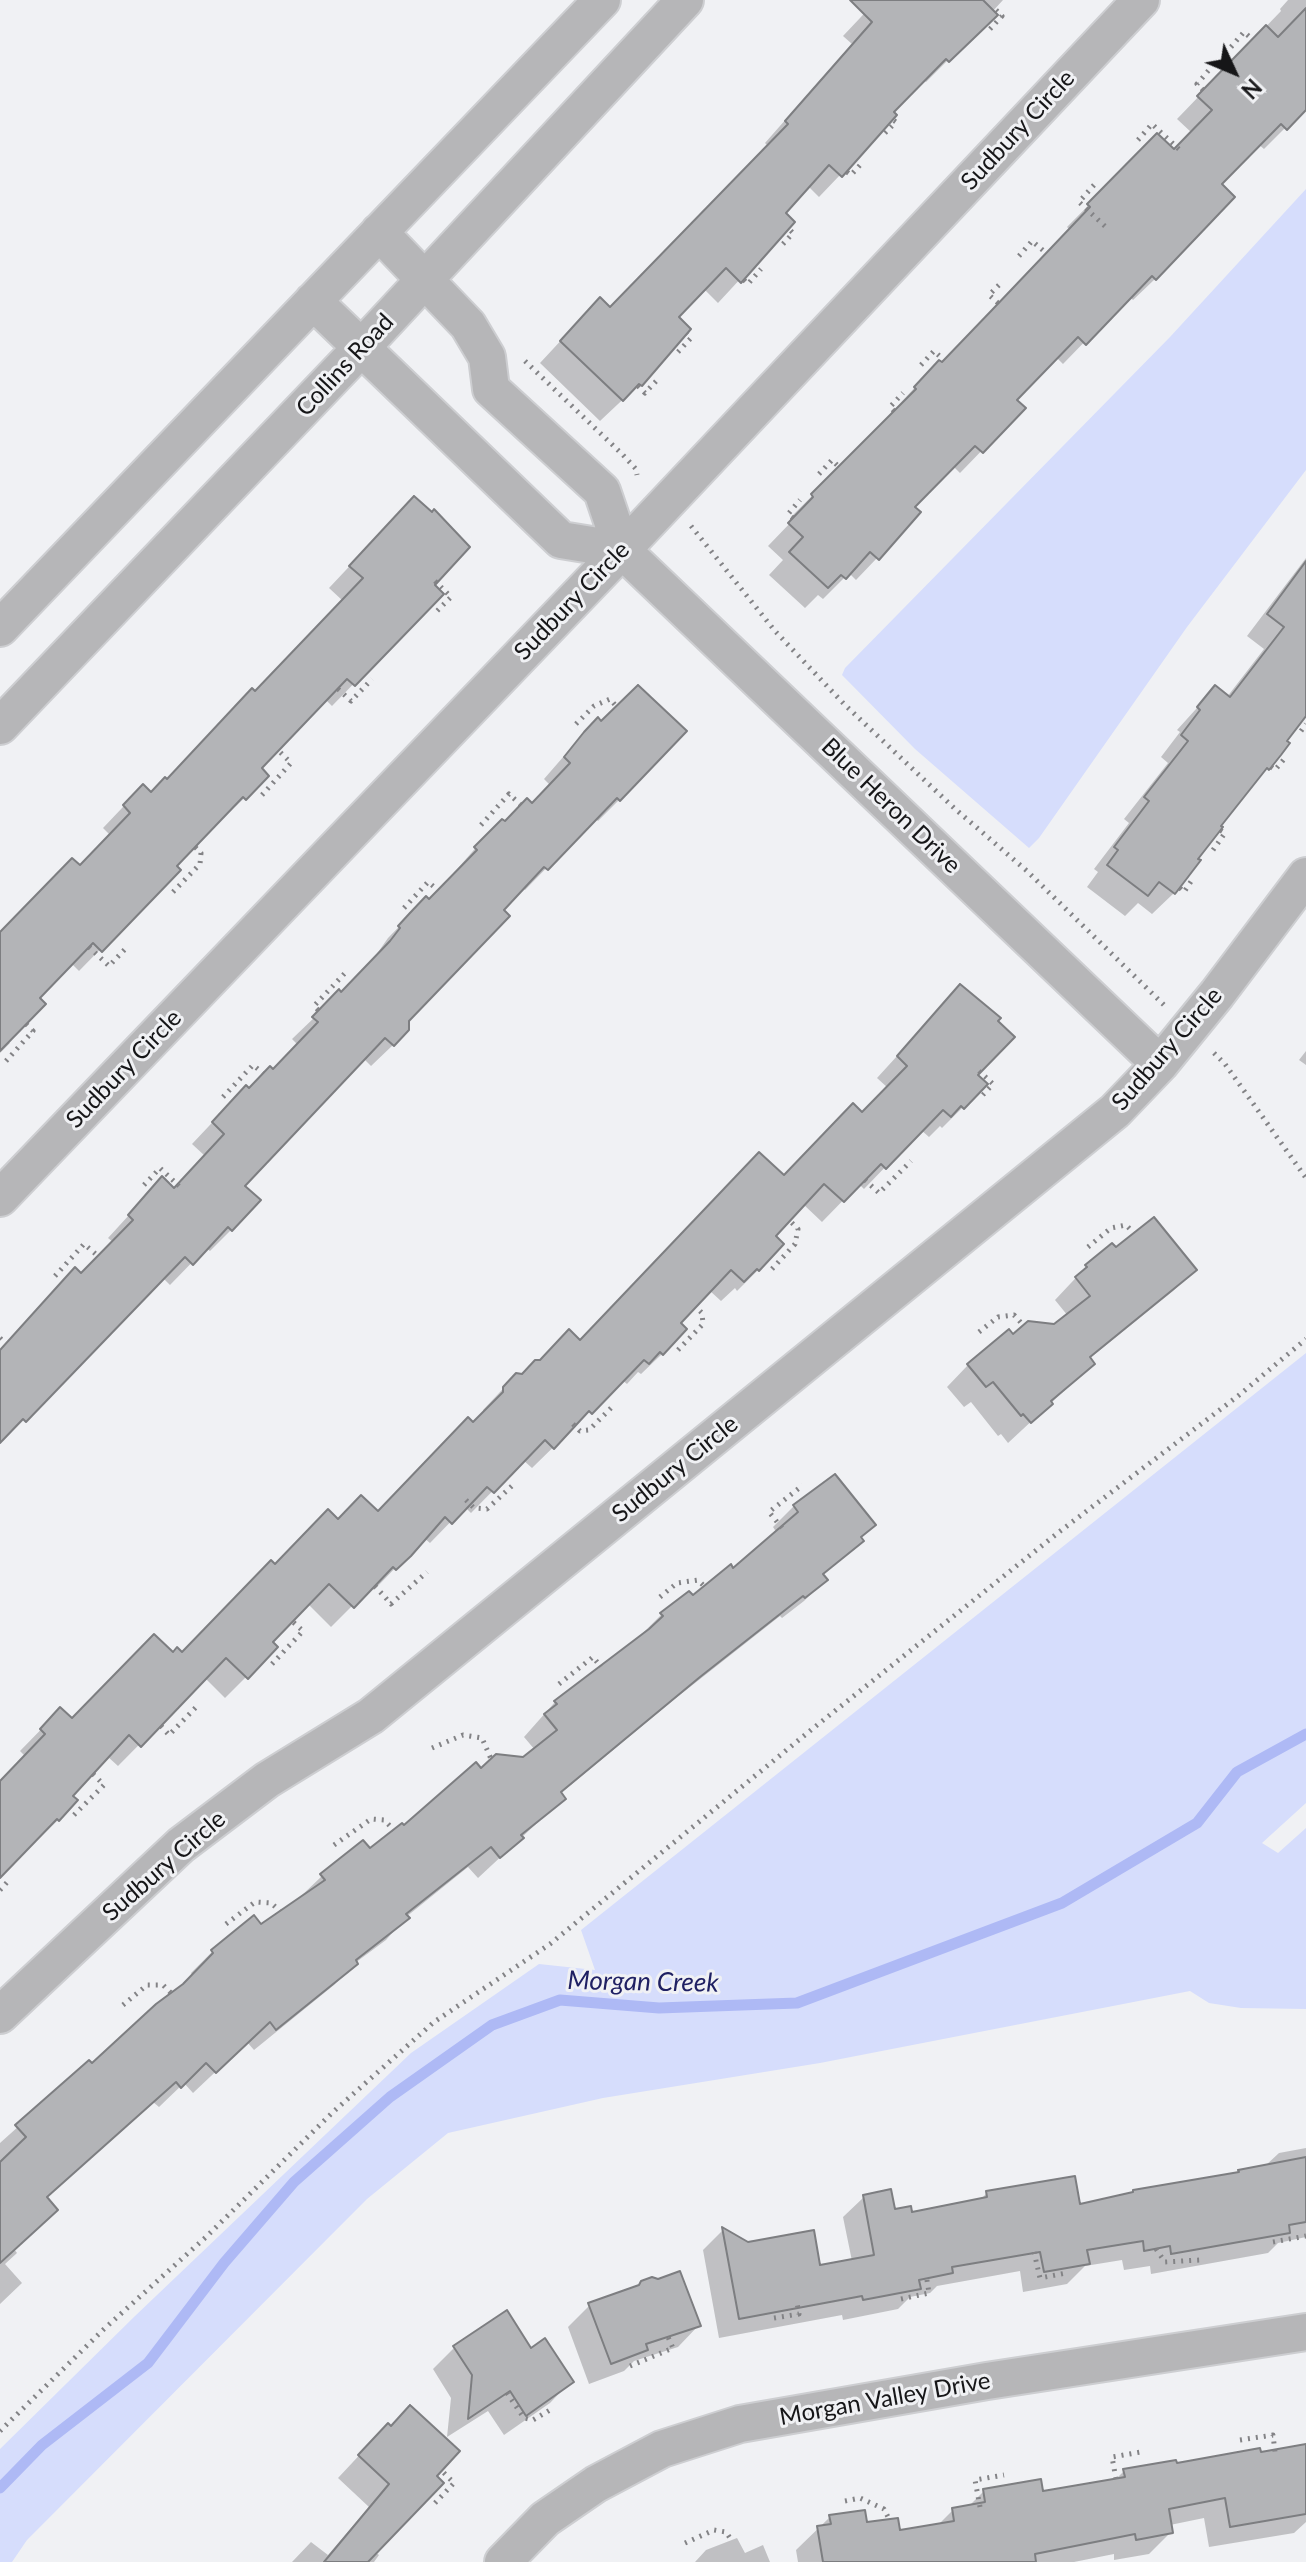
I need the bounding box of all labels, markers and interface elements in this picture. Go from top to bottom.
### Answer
north arrow [1194,32,1274,112]
street label: Sudbury Circle [955,64,1081,196]
text: N [1236,74,1267,104]
street label: Collins Road [290,308,400,422]
street label: Sudbury Circle [508,536,636,666]
street label: Blue Heron Drive [815,732,967,880]
street label: Sudbury Circle [1106,982,1228,1116]
street label: Sudbury Circle [60,1004,188,1134]
street label: Sudbury Circle [606,1410,744,1528]
street label: Sudbury Circle [97,1805,231,1927]
water label: Morgan Creek [567,1965,719,1999]
street label: Morgan Valley Drive [777,2366,993,2432]

